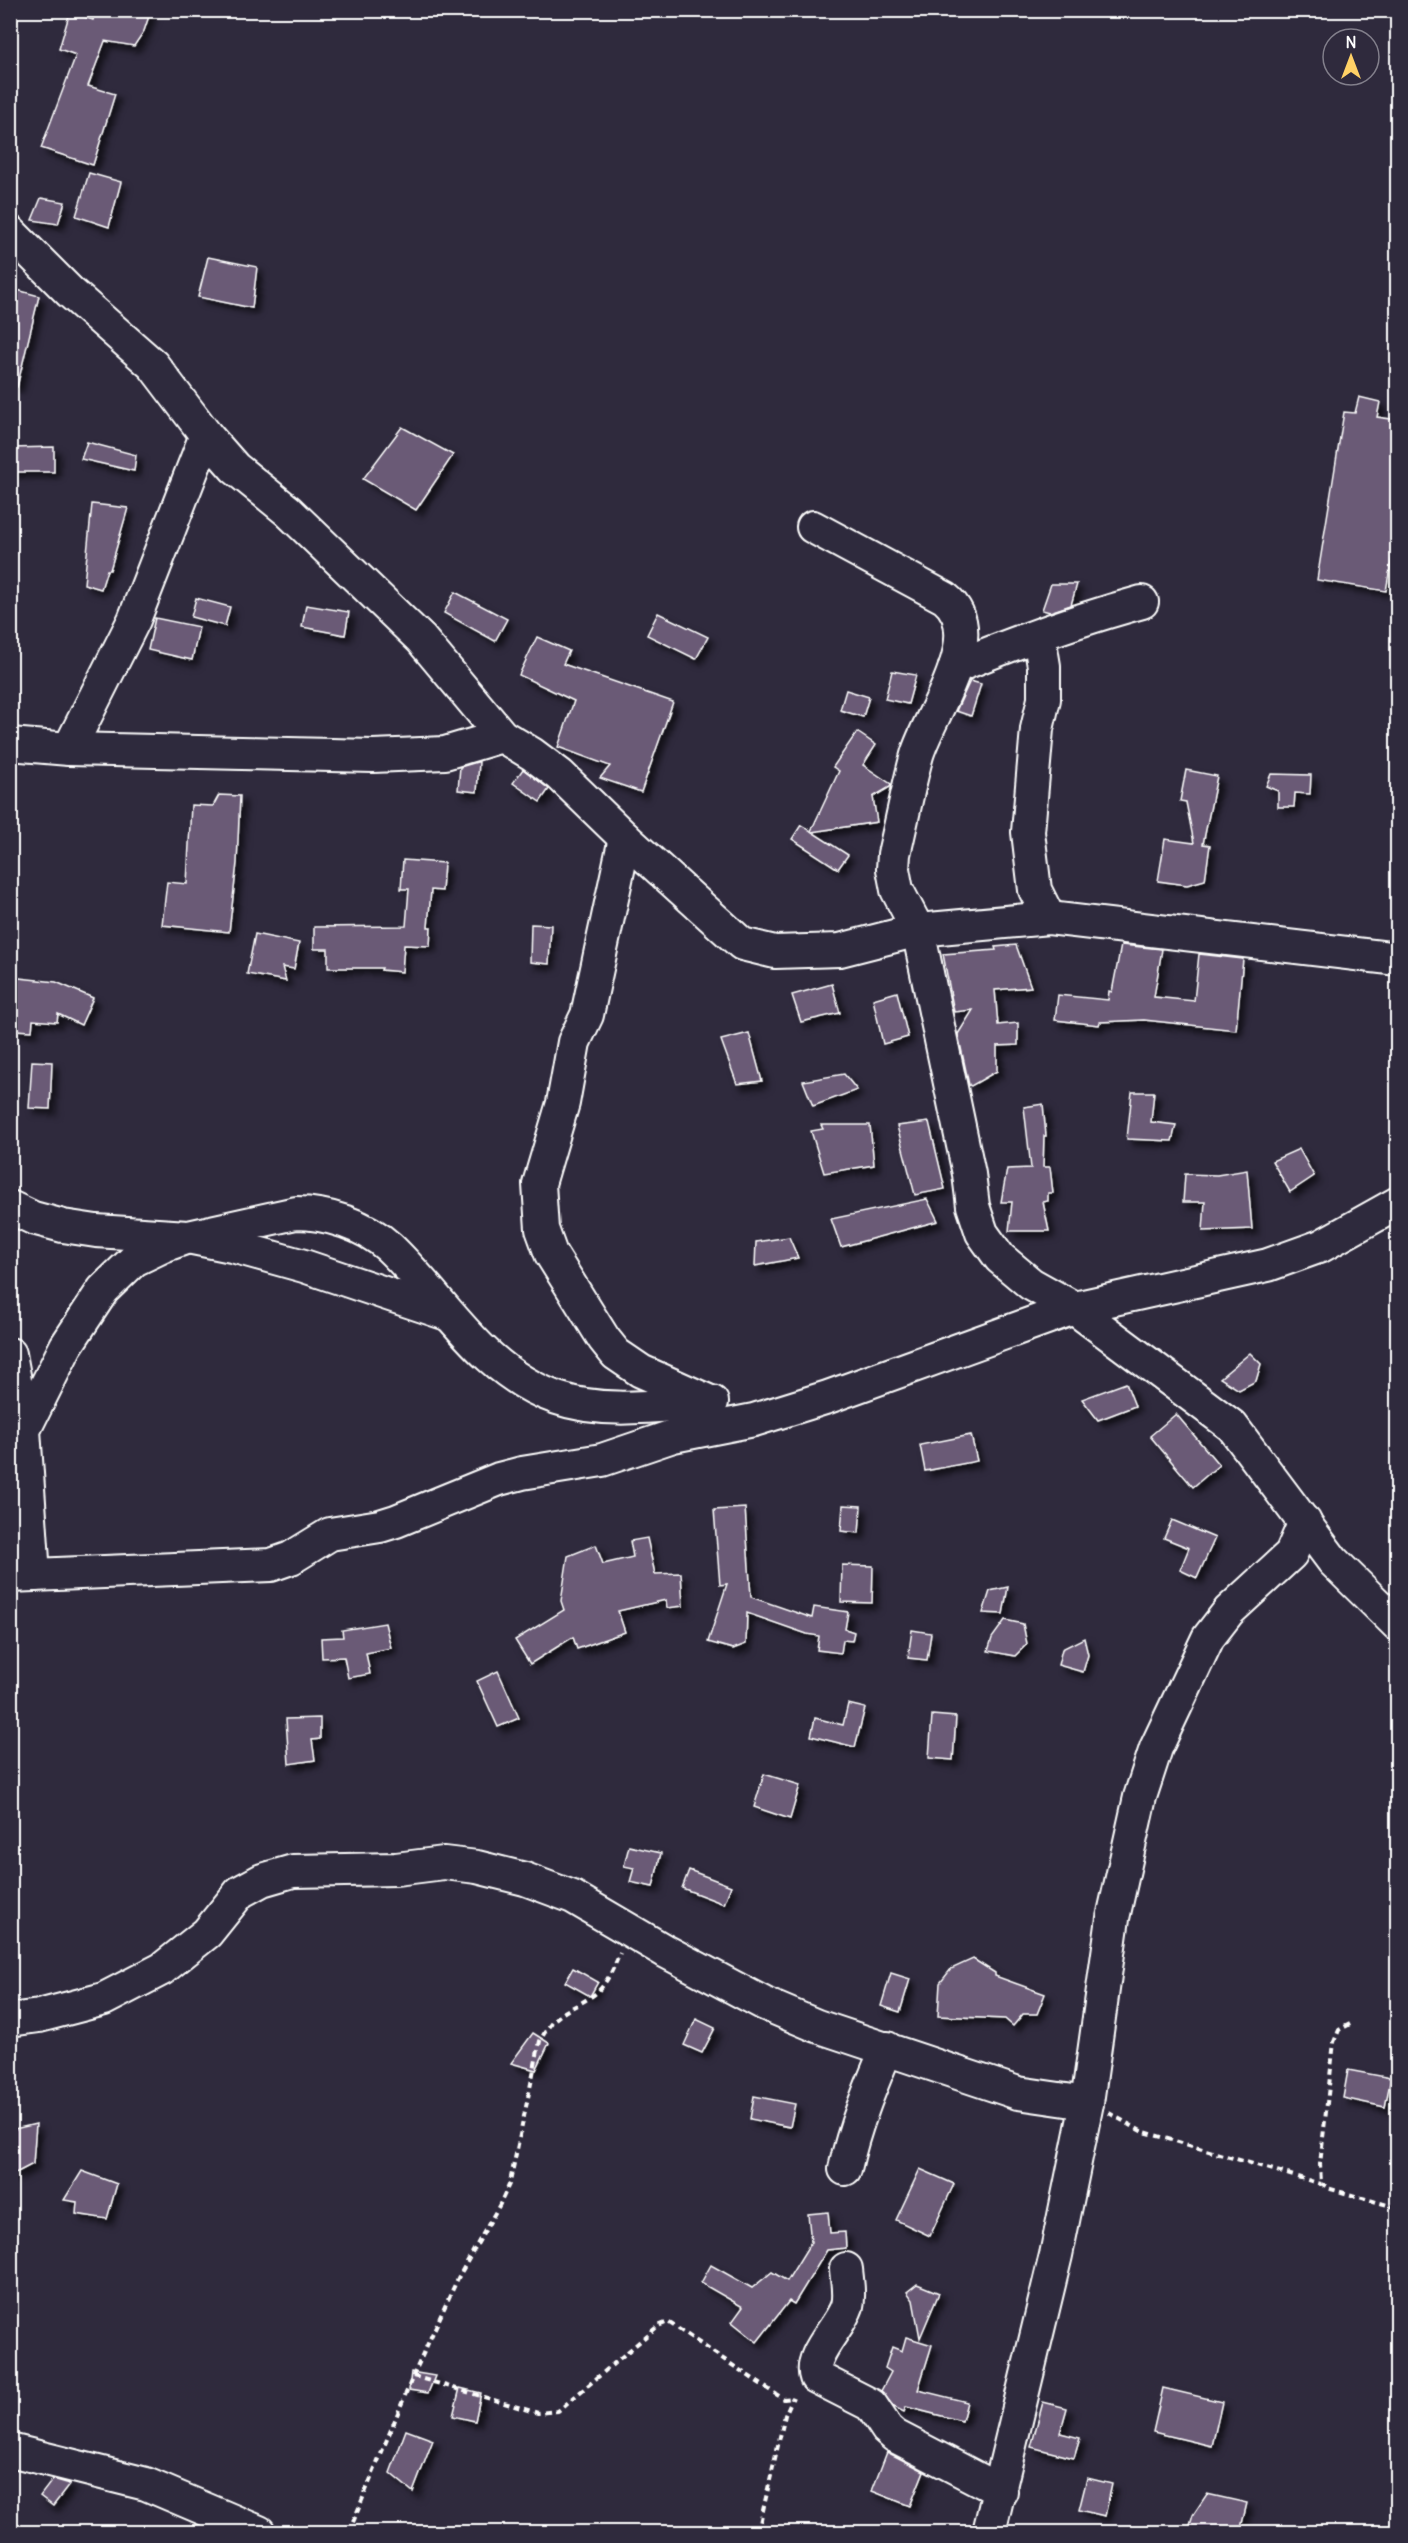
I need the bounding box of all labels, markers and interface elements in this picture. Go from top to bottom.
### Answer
north arrow [1321,27,1381,87]
text: N [1345,32,1357,52]

